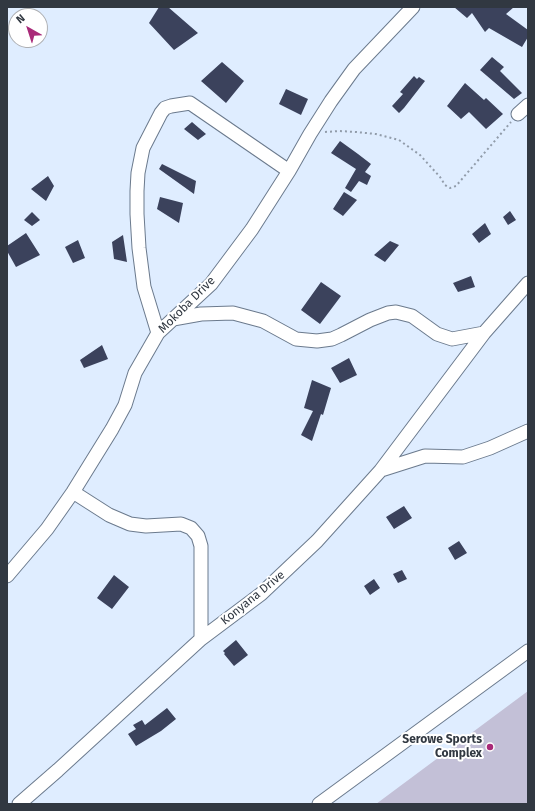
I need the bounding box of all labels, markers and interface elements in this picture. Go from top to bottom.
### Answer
north arrow [8,8,48,48]
text: N [14,12,28,26]
street label: Mokoba Drive [156,274,218,336]
street label: Konyana Drive [218,568,288,628]
place label: Serowe Sports Complex [402,733,482,761]
marker: Serowe Sports Complex [485,742,495,752]

